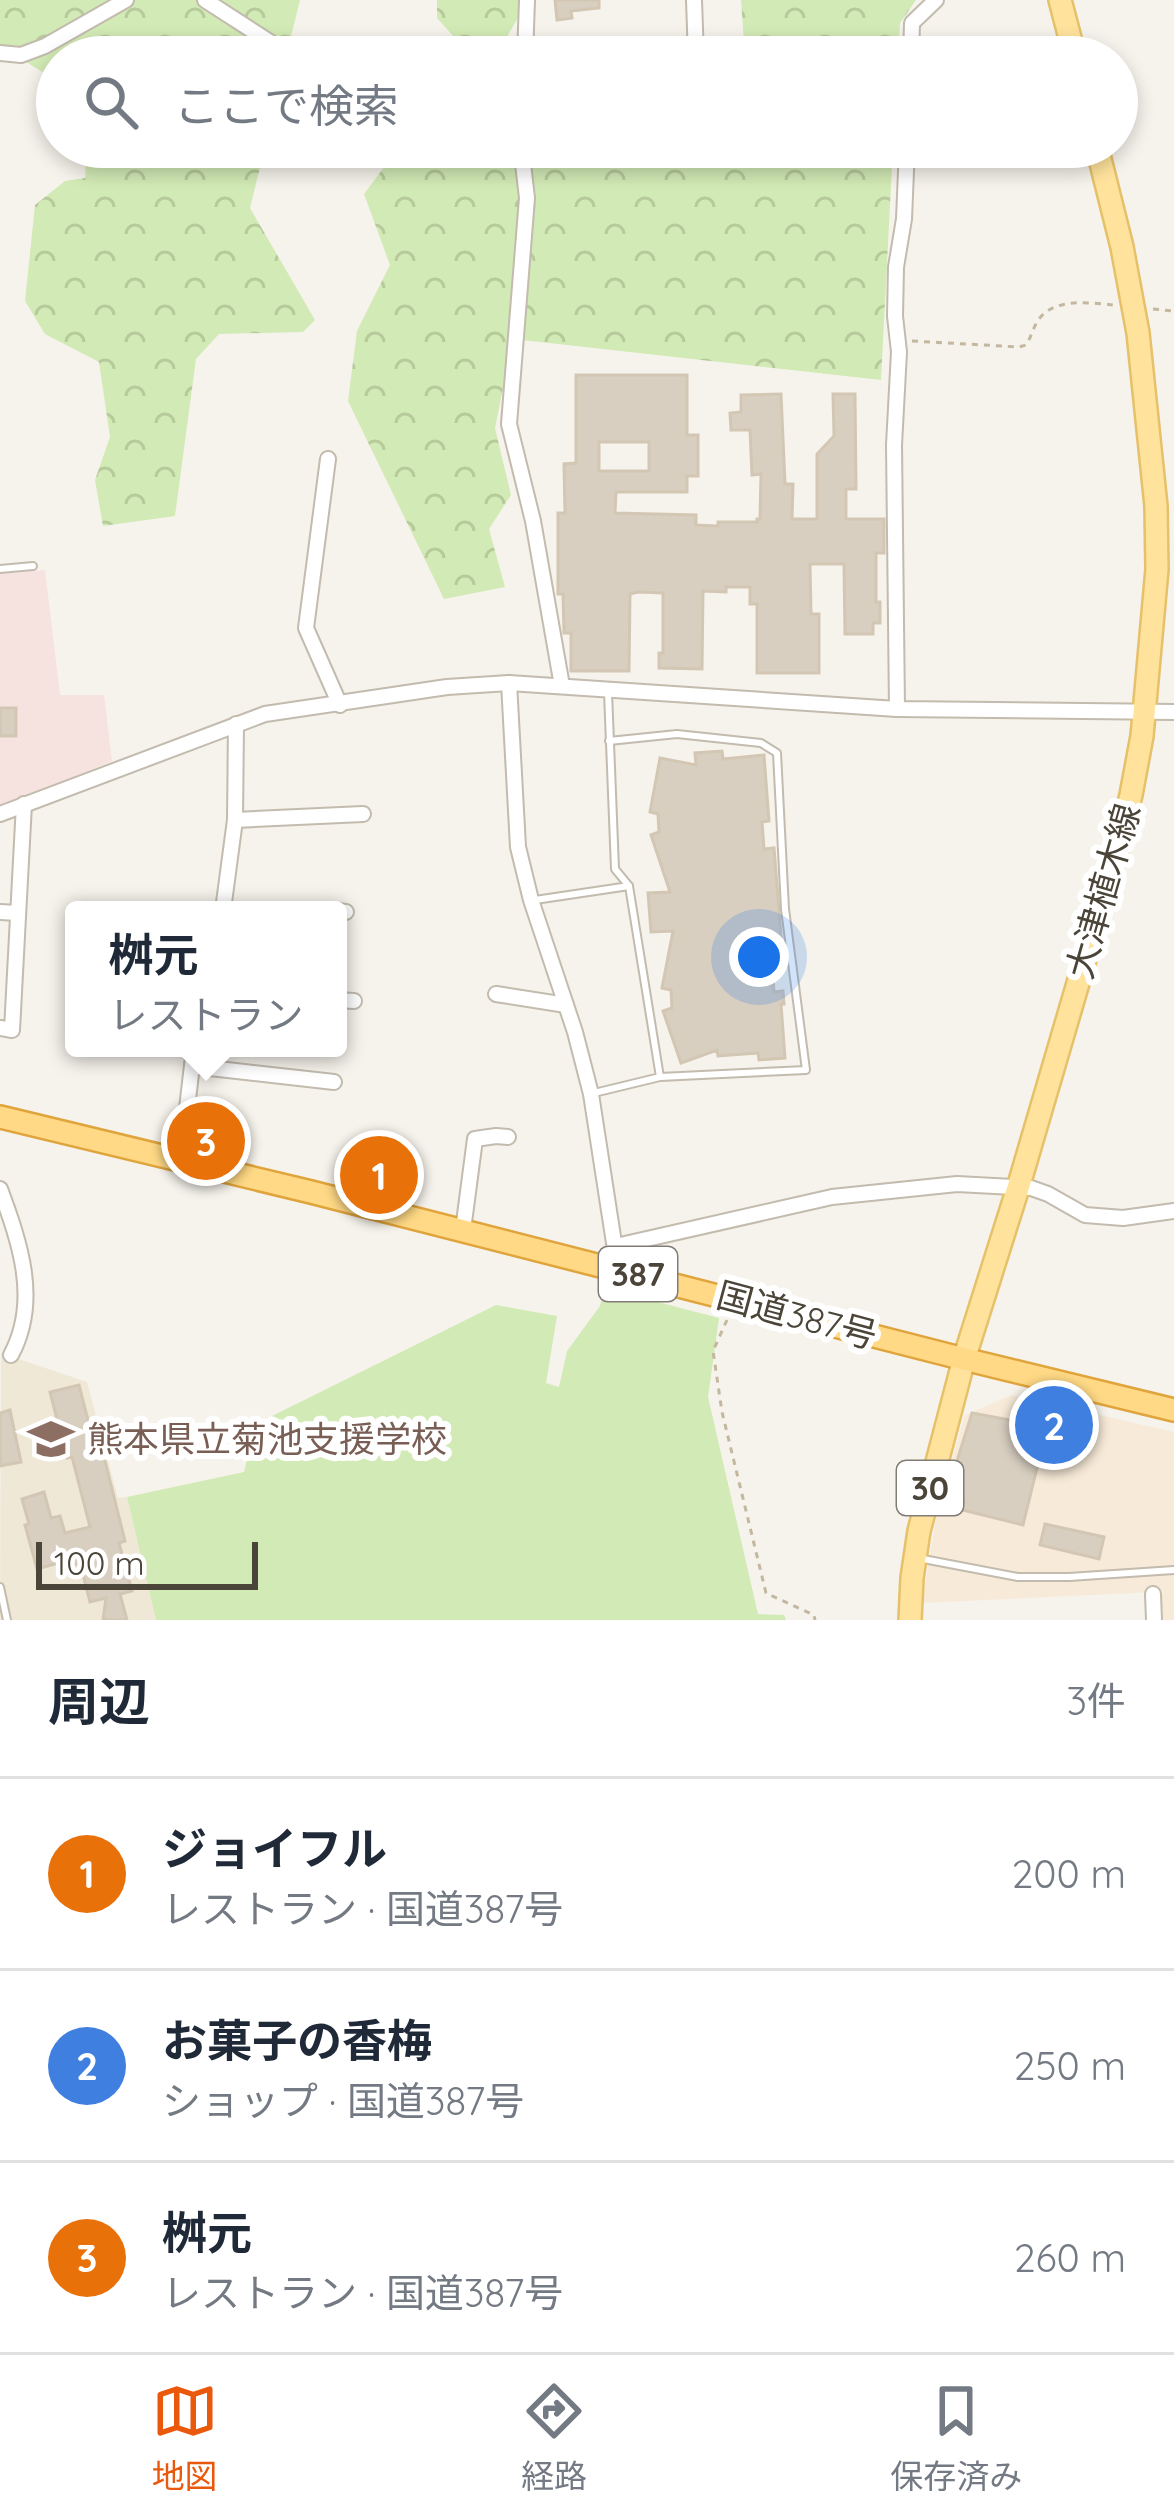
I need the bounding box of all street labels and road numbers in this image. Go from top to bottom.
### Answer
street label: 大津植木線 [1056,798,1149,984]
road number: 387 [599,1247,677,1301]
street label: 国道387号 [712,1272,882,1357]
road number: 30 [897,1461,963,1515]

